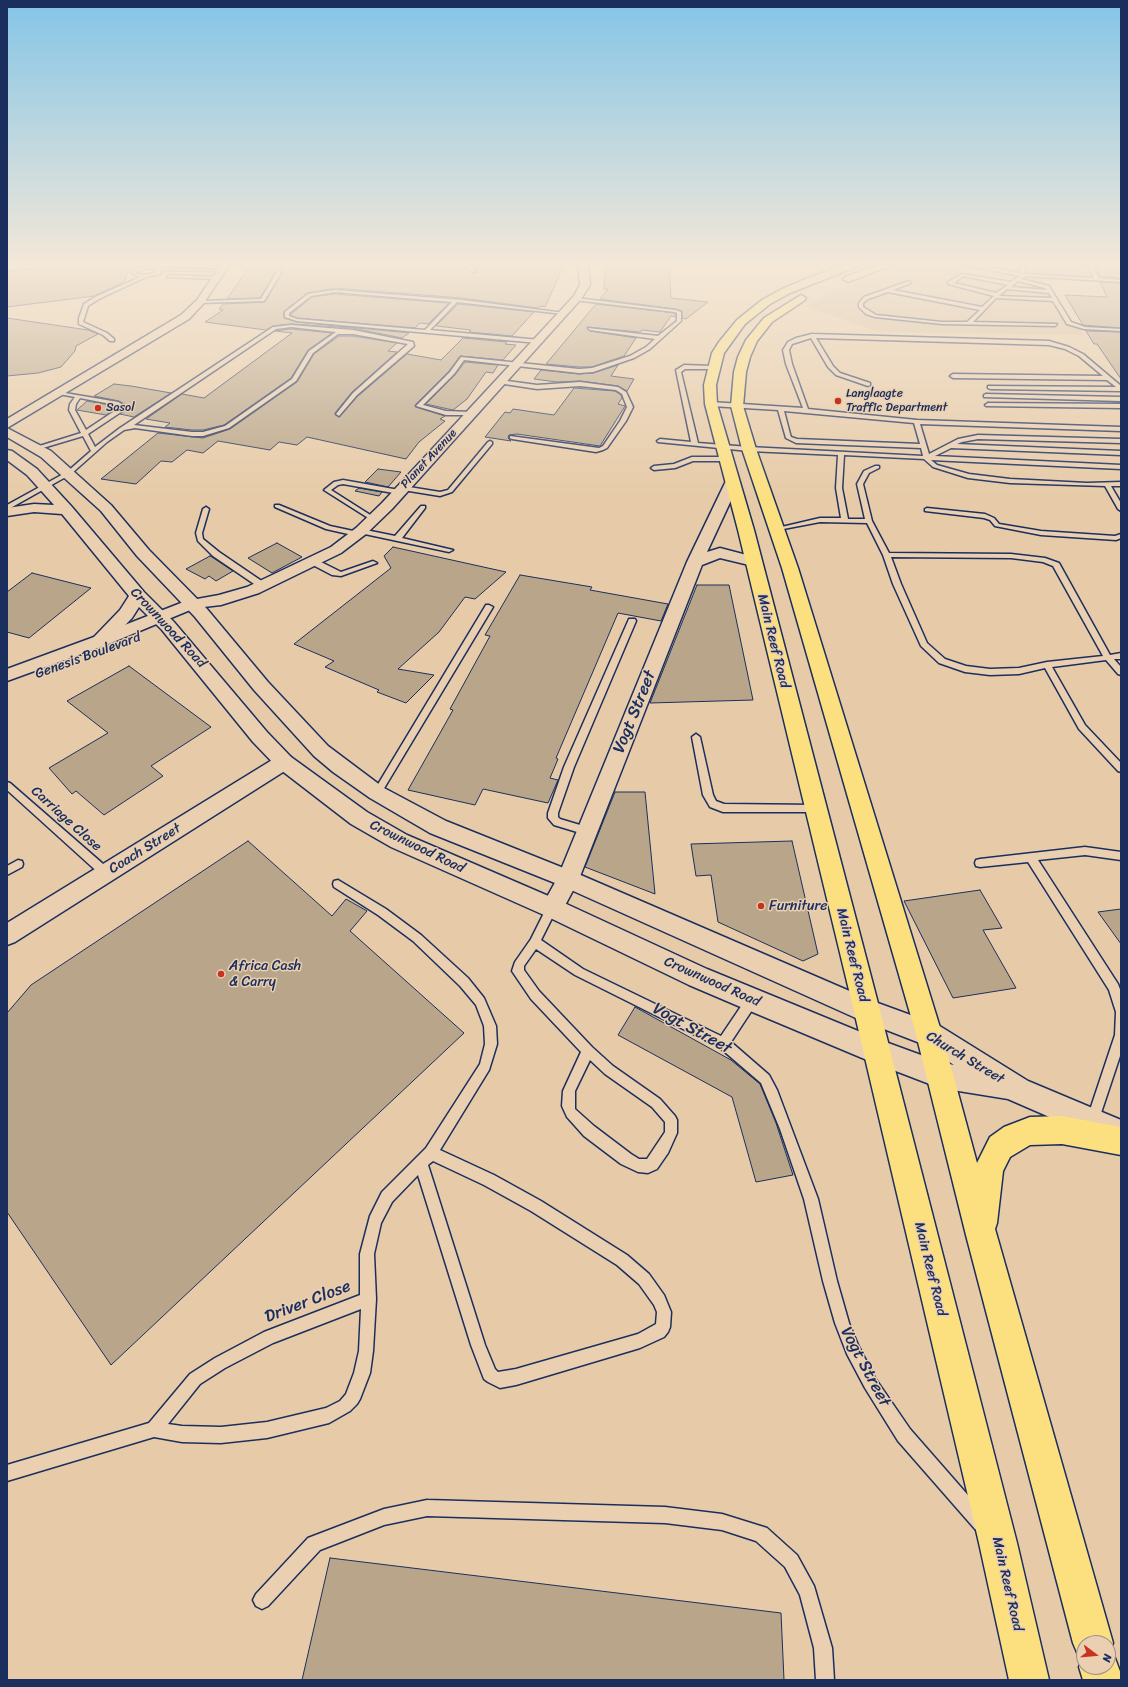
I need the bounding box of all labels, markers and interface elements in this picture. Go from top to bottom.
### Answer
place label: Langlaagte Traffic Department [846,387,947,415]
marker: Langlaagte Traffic Department [833,396,843,406]
place label: Sasol [106,401,135,415]
marker: Sasol [93,403,103,413]
street label: Planet Avenue [398,426,460,492]
street label: Crownwood Road [127,584,209,672]
street label: Main Reef Road [753,592,793,690]
street label: Genesis Boulevard [33,629,143,683]
street label: Vogt Street [609,668,661,756]
street label: Carriage Close [27,783,105,855]
street label: Crownwood Road [367,817,467,877]
street label: Coach Street [106,820,184,878]
place label: Furniture [769,898,827,914]
marker: Furniture [756,901,766,911]
street label: Main Reef Road [832,906,872,1004]
street label: Crownwood Road [661,953,763,1011]
place label: Africa Cash & Carry [229,958,301,990]
marker: Africa Cash & Carry [216,969,226,979]
street label: Vogt Street [649,999,735,1059]
street label: Church Street [923,1028,1007,1088]
street label: Main Reef Road [910,1220,950,1318]
street label: Driver Close [262,1276,354,1328]
street label: Vogt Street [836,1324,894,1410]
street label: Main Reef Road [988,1535,1026,1633]
north arrow [1076,1635,1116,1675]
text: N [1097,1652,1117,1664]

